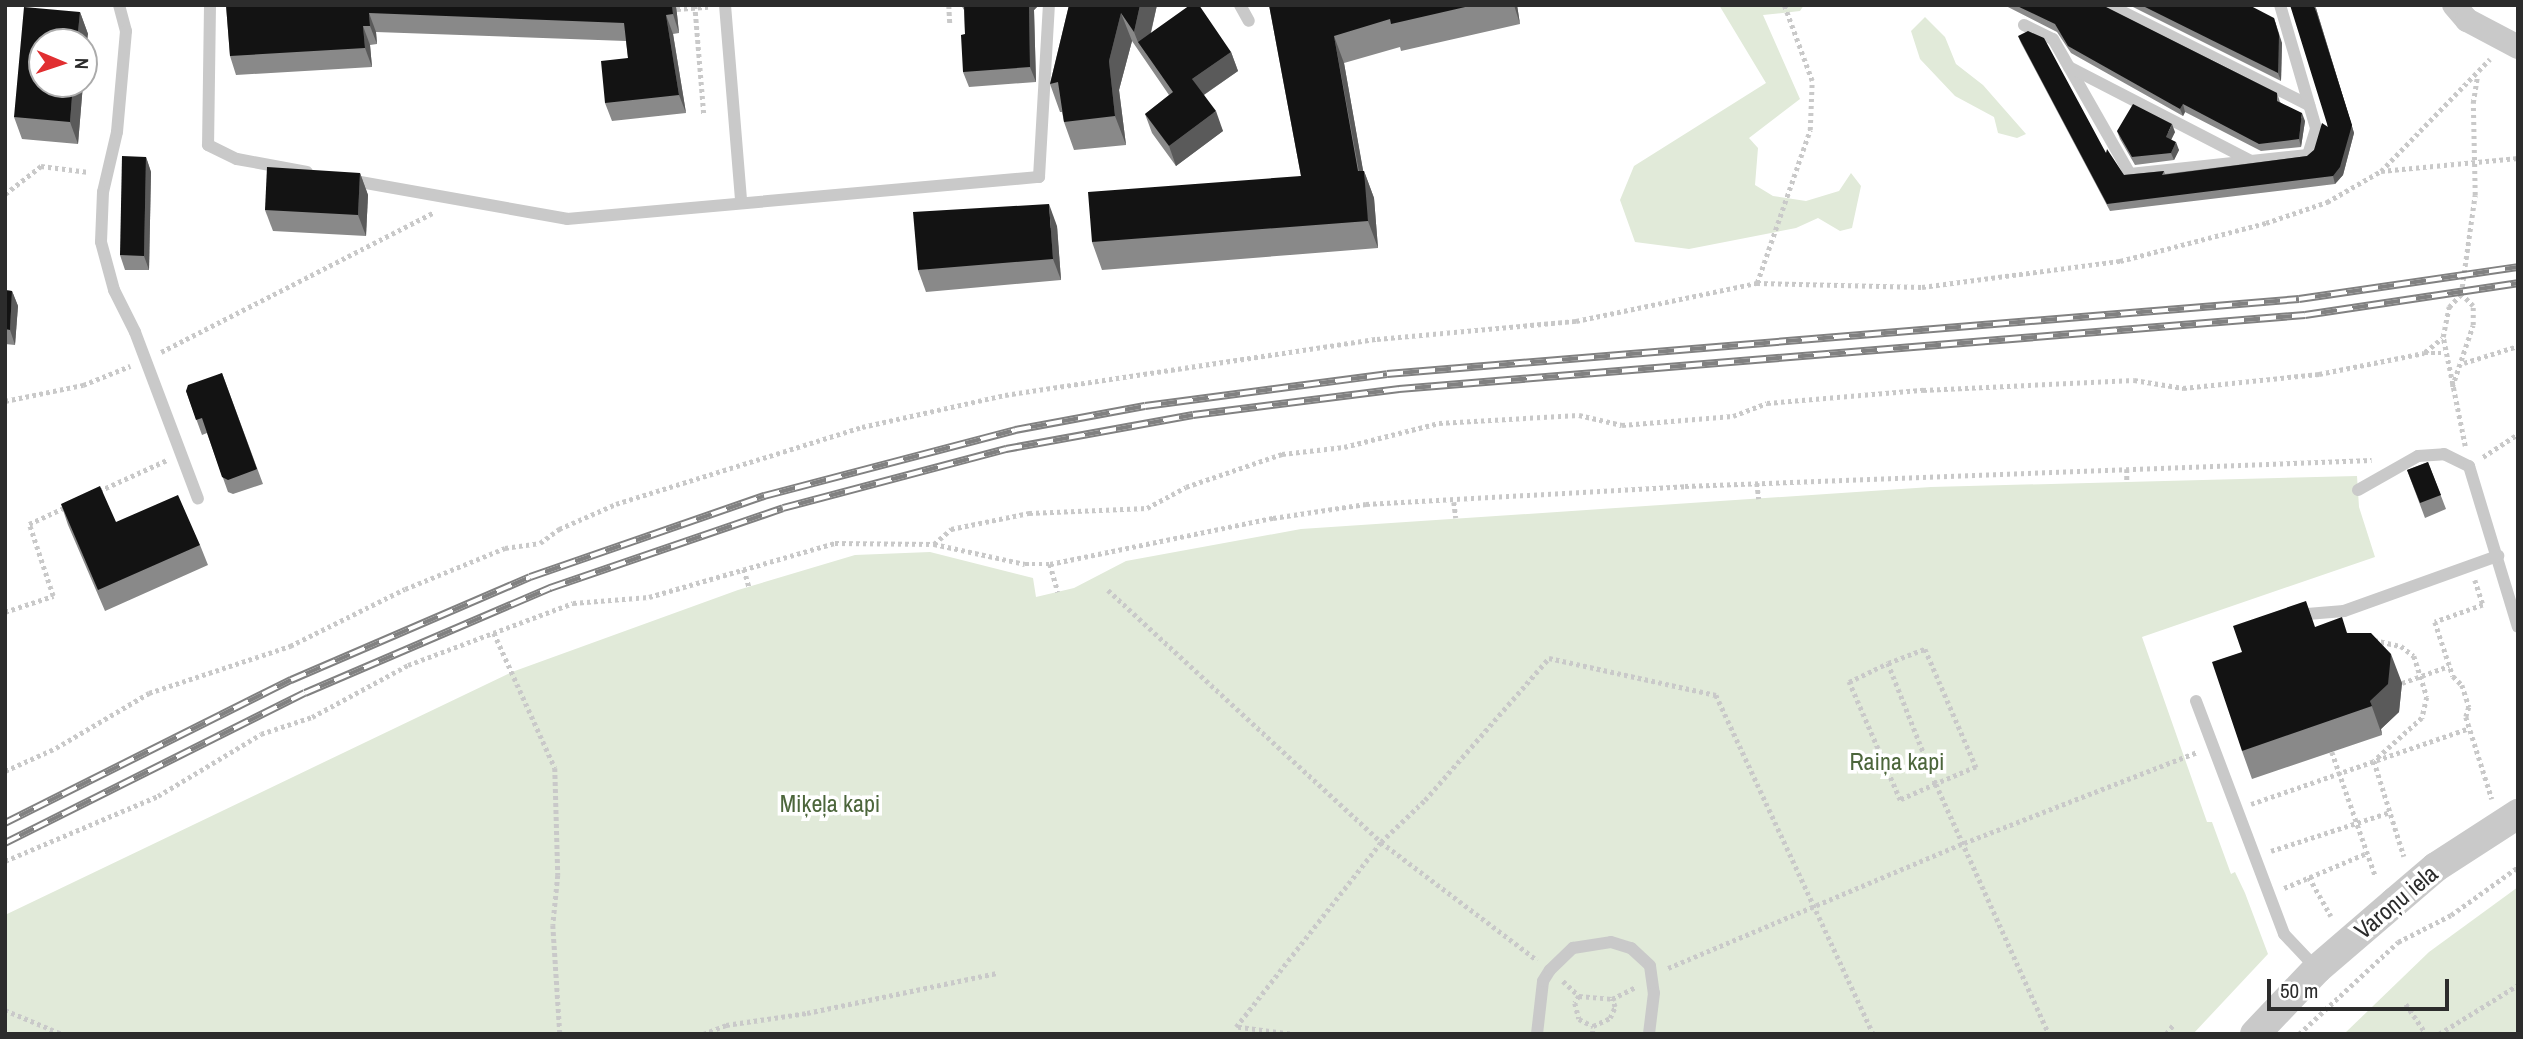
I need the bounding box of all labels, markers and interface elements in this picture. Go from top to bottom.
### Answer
north arrow [28,28,98,98]
text: N [69,58,95,70]
park label: Raiņa kapi [1849,748,1945,776]
park label: Miķeļa kapi [780,790,880,818]
street label: Varoņu iela [2349,859,2443,945]
scale bar [2271,965,2453,1009]
text: 50 m [2280,976,2318,1005]

